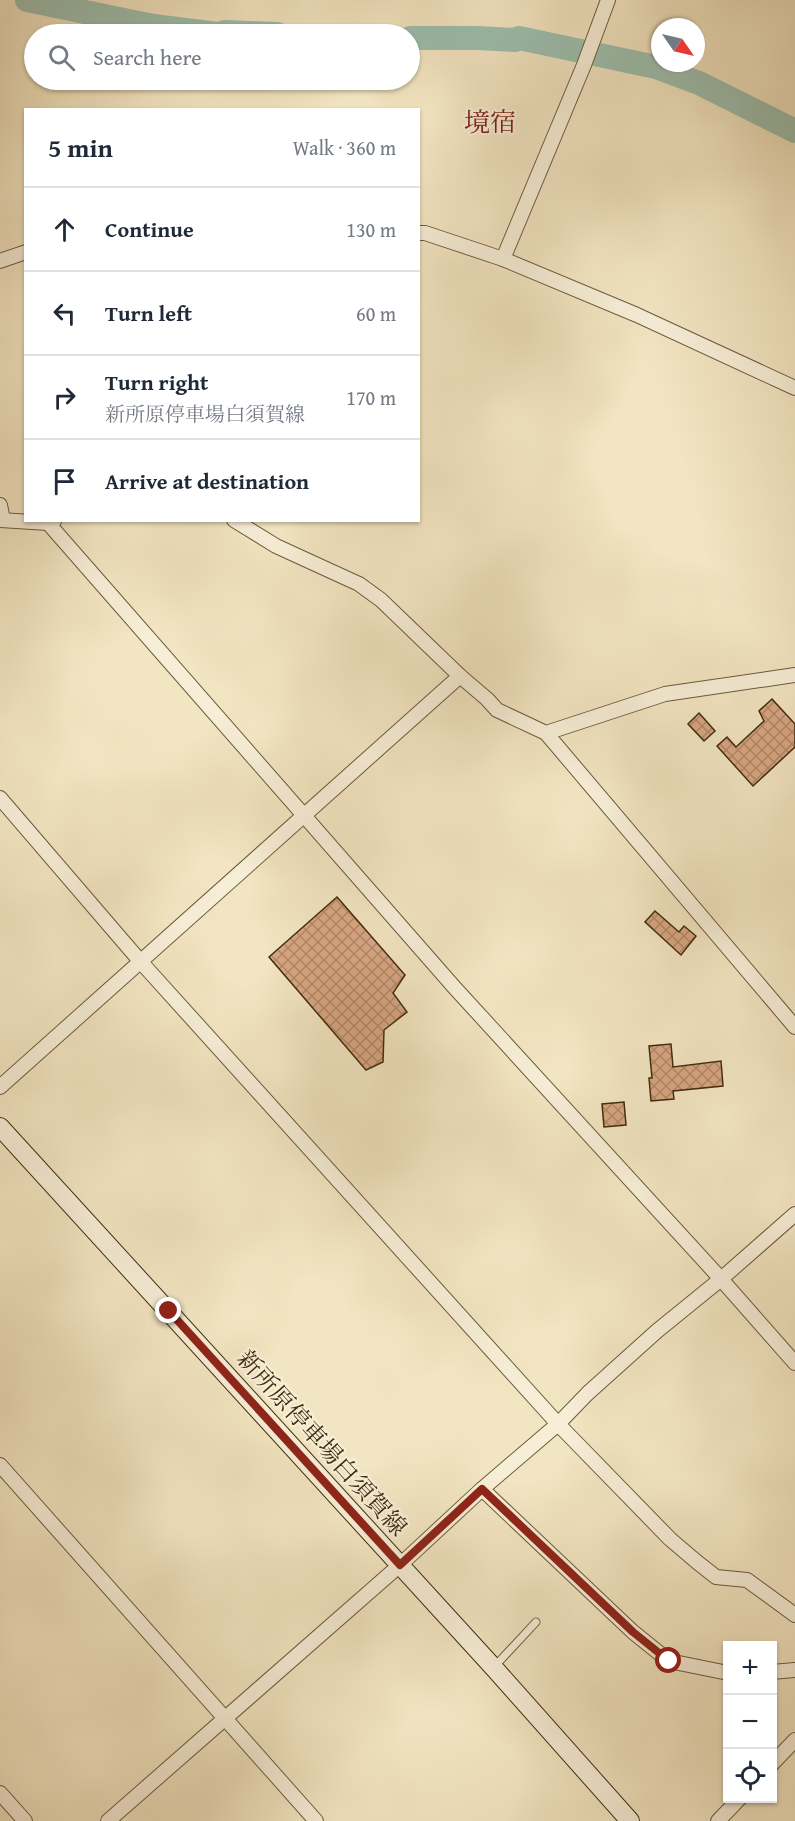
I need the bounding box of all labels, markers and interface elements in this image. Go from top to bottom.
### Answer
north arrow [651,18,705,72]
search box [24,24,420,90]
icon: search [45,41,78,74]
text: Search here [93,41,202,73]
district label: 境宿 [464,102,516,141]
text: 5 min [48,128,113,167]
text: Walk · 360 m [293,133,396,162]
icon: ahead [48,213,81,246]
text: Continue [105,213,194,245]
text: 130 m [346,215,396,244]
icon: left [48,297,81,330]
text: Turn left [105,297,192,329]
text: 60 m [356,299,396,328]
text: Turn right [105,366,208,398]
icon: right [48,381,81,414]
text: 170 m [346,383,396,412]
text: 新所原停車場白須賀線 [105,399,305,428]
icon: arrive [48,465,81,498]
text: Arrive at destination [105,465,309,497]
route end [155,1297,181,1323]
street label: 新所原停車場白須賀線 [229,1342,416,1544]
map controls [723,1641,777,1803]
button: + [723,1641,777,1695]
route start [655,1647,681,1673]
button: − [723,1695,777,1749]
button: locate [723,1749,777,1803]

